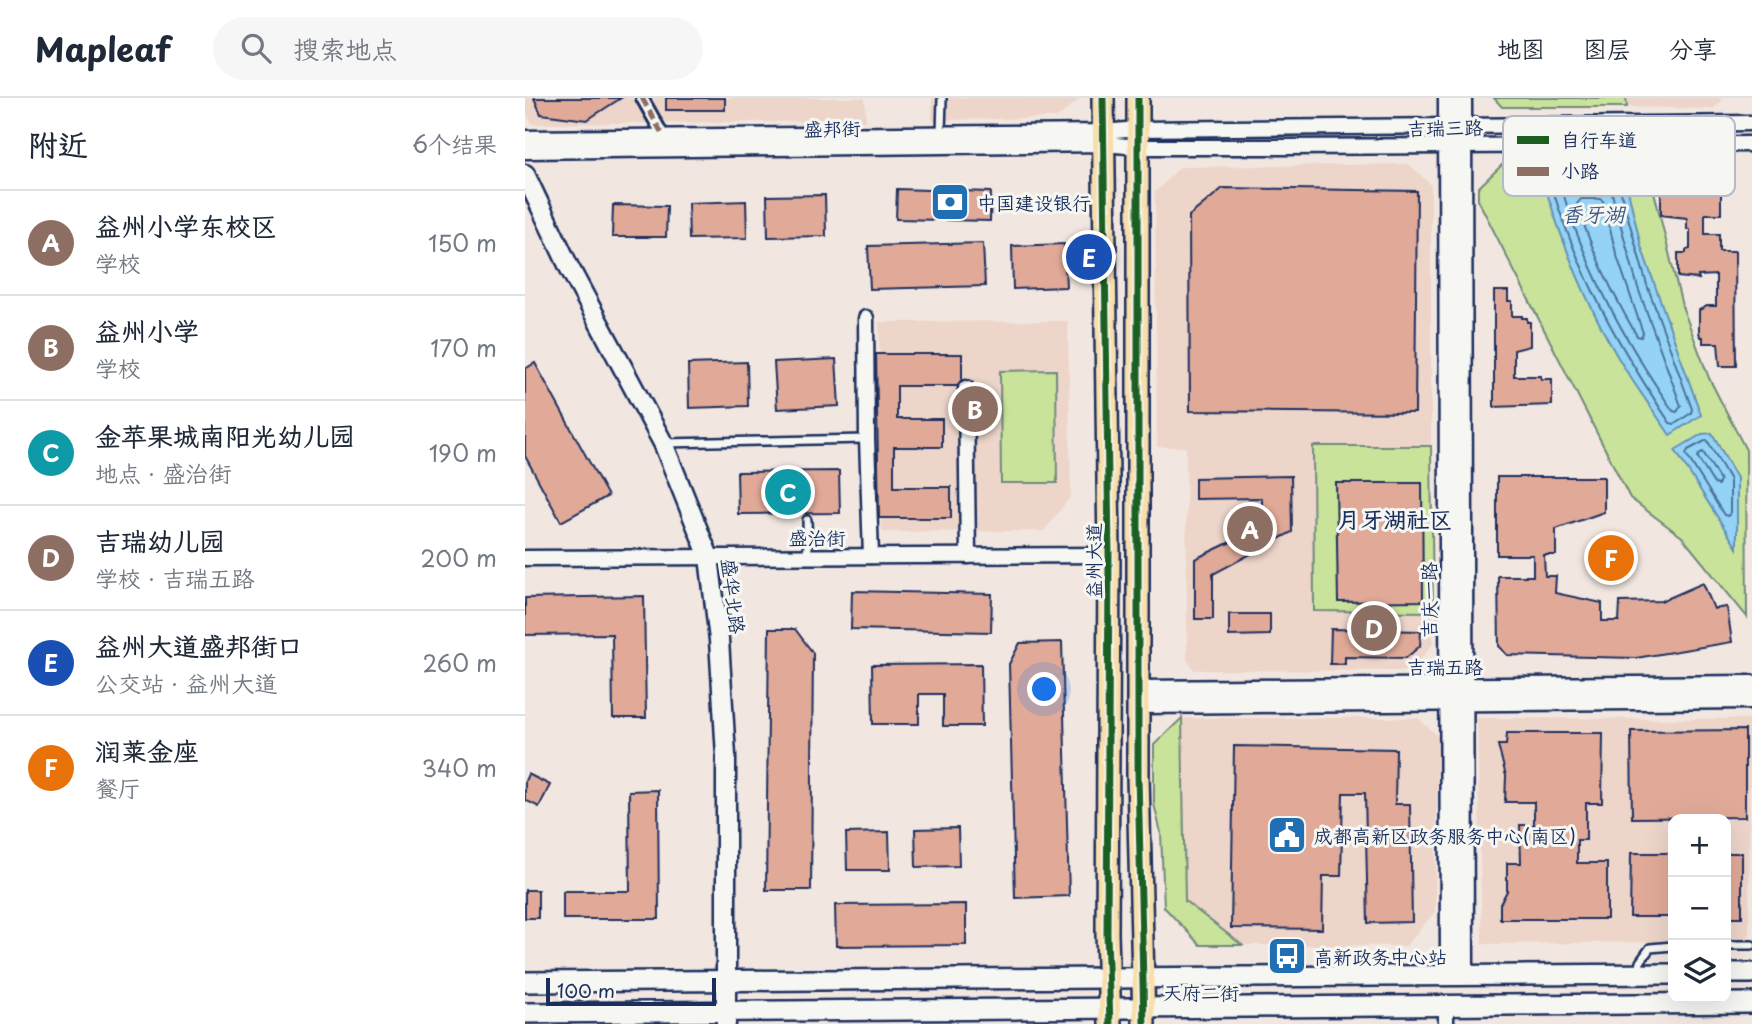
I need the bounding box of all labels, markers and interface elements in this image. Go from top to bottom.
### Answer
search box [213,17,703,80]
text: Mapleaf [35,23,171,73]
icon: search [237,29,275,67]
text: 搜索地点 [293,29,397,68]
text: 地图 [1497,30,1545,66]
text: 图层 [1583,30,1631,66]
text: 分享 [1669,30,1717,66]
street label: 吉瑞三路 [1407,112,1483,142]
street label: 盛邦街 [803,114,861,142]
legend [1503,116,1735,196]
text: 附近 [28,121,88,166]
text: 自行车道 [1561,125,1637,153]
text: 6个结果 [412,126,497,161]
text: 小路 [1561,156,1599,184]
bank icon: 中国建设银行 [929,181,971,223]
place label: 中国建设银行 [977,188,1091,216]
water label: 香牙湖 [1562,197,1626,229]
text: 益州小学东校区 [95,206,277,245]
text: A [42,225,60,260]
text: 150 m [428,225,497,260]
pin: E [1066,231,1112,283]
text: 学校 [95,245,141,280]
text: 益州小学 [95,311,199,350]
text: B [43,330,59,365]
text: 170 m [430,330,497,365]
text: 学校 [95,350,141,385]
pin: B [952,383,998,435]
text: 金苹果城南阳光幼儿园 [95,416,355,455]
text: C [42,435,60,470]
text: 190 m [429,435,497,470]
text: 地点 · 盛治街 [95,455,232,490]
pin: C [765,466,811,518]
district label: 月牙湖社区 [1338,501,1453,536]
pin: A [1227,503,1273,555]
text: 吉瑞幼儿园 [95,521,225,560]
street label: 盛治街 [788,523,846,551]
street label: 益州大道 [1079,523,1107,599]
pin: F [1588,532,1634,584]
text: D [42,540,60,575]
text: 200 m [420,540,497,575]
street label: 盛华北路 [715,557,753,635]
text: 学校 · 吉瑞五路 [95,560,255,595]
street label: 吉庆一路 [1414,562,1442,638]
pin: D [1351,602,1397,654]
text: 益州大道盛邦街口 [95,626,303,665]
text: E [44,645,58,680]
text: 260 m [422,645,497,680]
street label: 吉瑞五路 [1407,652,1483,680]
text: 公交站 · 益州大道 [95,665,278,700]
your location [1027,672,1061,706]
text: 润莱金座 [95,731,199,770]
text: F [44,750,58,785]
text: 340 m [422,750,497,785]
text: 餐厅 [95,770,141,805]
public building icon: 成都高新区政务服务中心(南区) [1266,814,1308,856]
map controls [1668,814,1731,1003]
button: + [1668,814,1731,877]
place label: 成都高新区政务服务中心(南区) [1314,821,1576,849]
button: − [1668,877,1731,940]
bus stop icon: 高新政务中心站 [1266,935,1308,977]
button: layers [1668,940,1731,1003]
place label: 高新政务中心站 [1314,942,1447,970]
scale bar [546,975,716,1007]
text: 100 m [557,976,615,1004]
street label: 天府二街 [1163,978,1239,1006]

